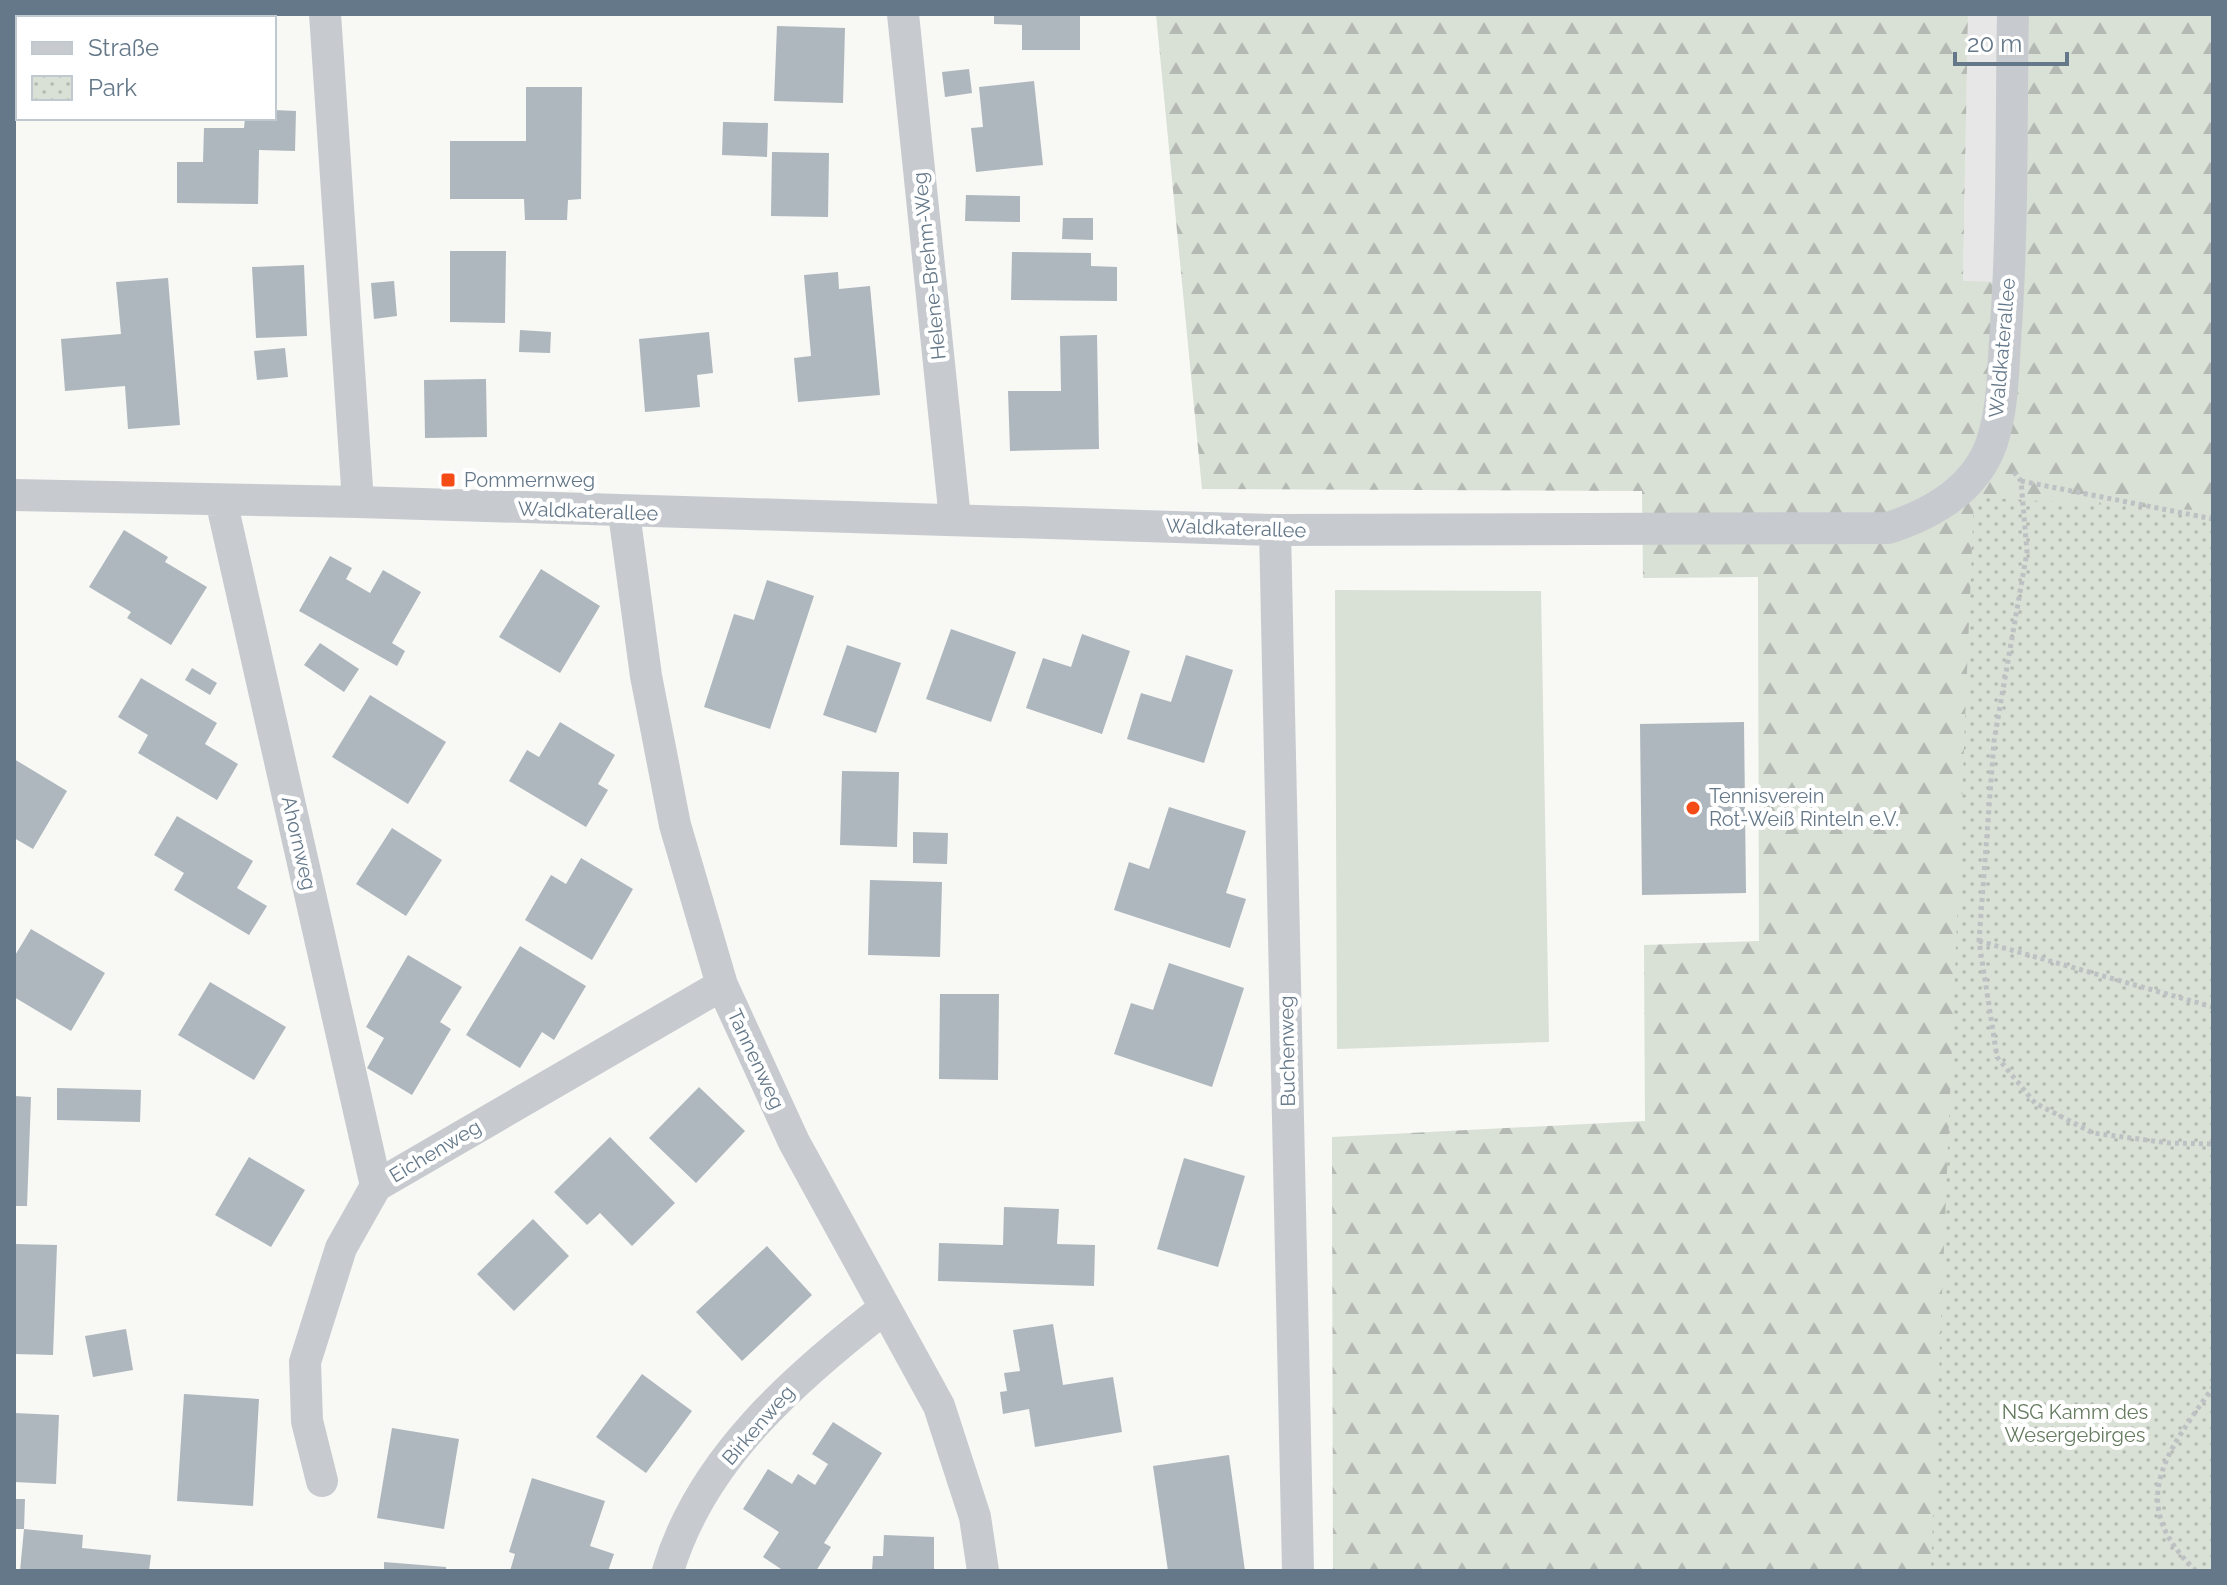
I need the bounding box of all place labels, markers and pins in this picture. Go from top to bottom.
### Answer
place label: Pommernweg [464,468,595,492]
marker: Pommernweg [439,471,457,489]
place label: Tennisverein Rot-Weiß Rinteln e.V. [1709,784,1899,831]
marker: Tennisverein Rot-Weiß Rinteln e.V. [1684,799,1702,817]

